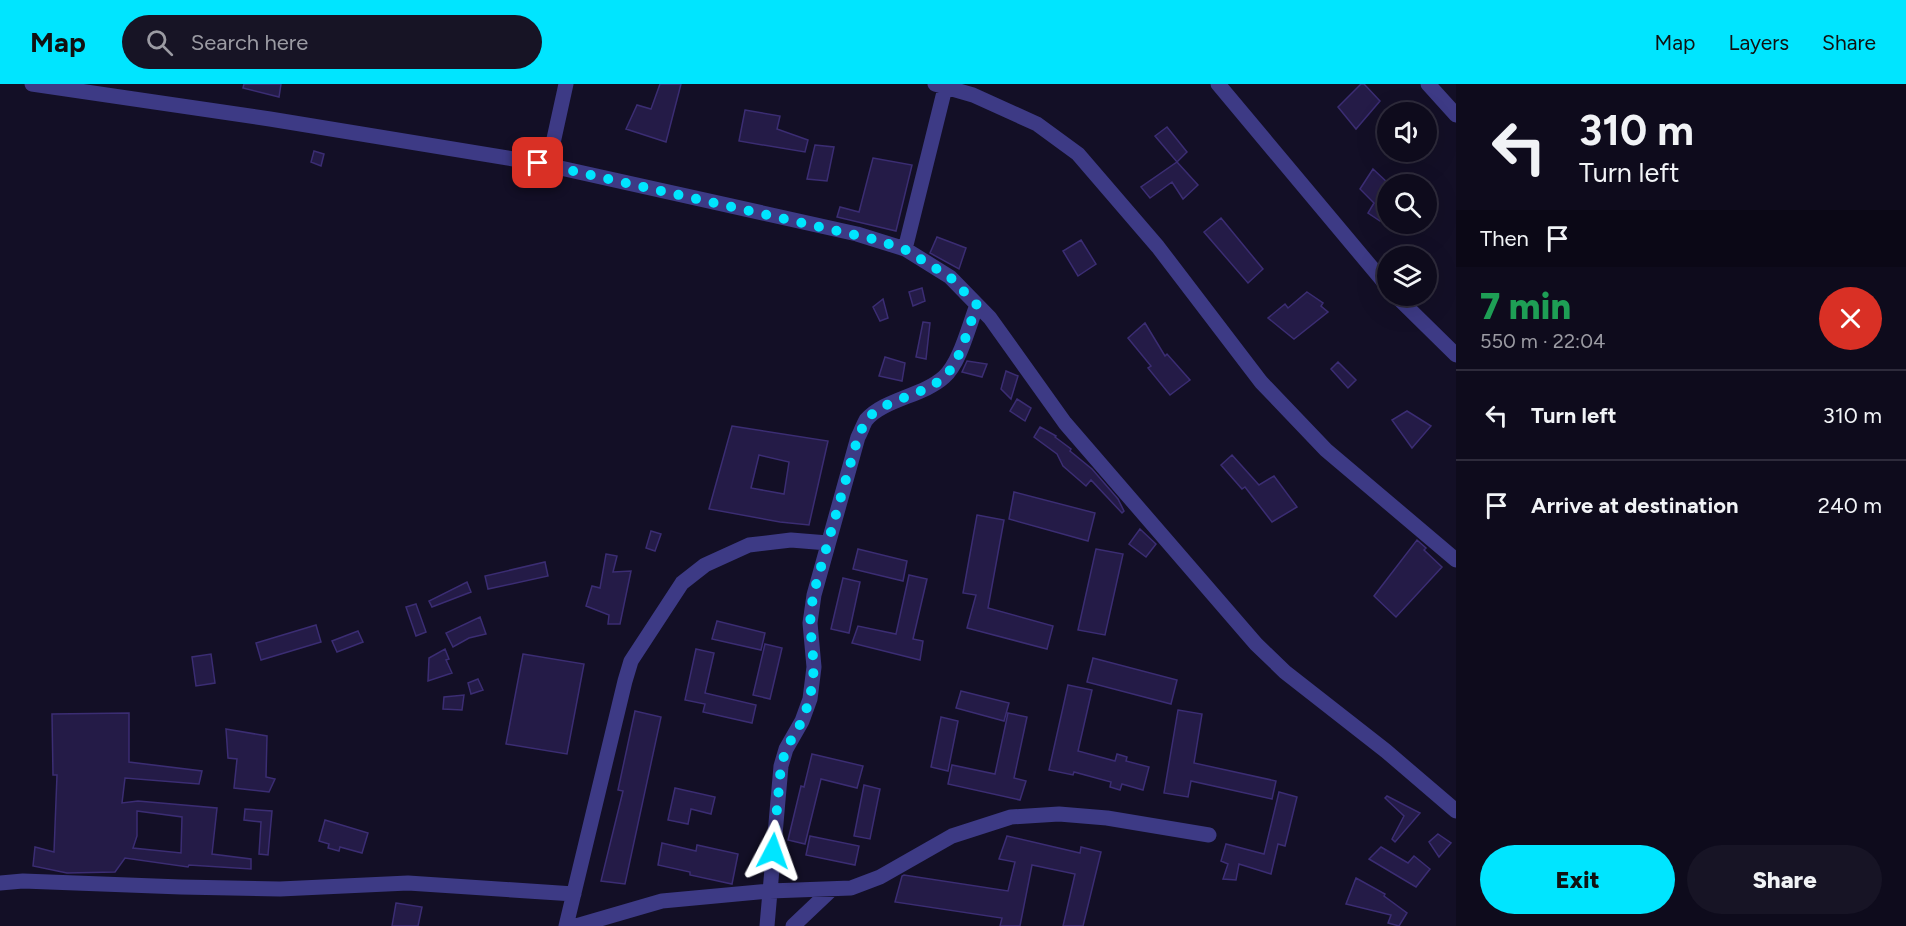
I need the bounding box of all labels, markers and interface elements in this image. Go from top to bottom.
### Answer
search box [122,15,542,69]
text: Map [30,25,86,59]
icon: search [143,26,176,59]
text: Search here [191,29,308,56]
text: Map [1655,30,1695,55]
text: Layers [1728,30,1789,55]
text: Share [1822,30,1876,55]
map controls [1377,102,1437,306]
button: sound [1377,102,1437,162]
text: 310 m [1579,105,1694,156]
icon: left [1480,108,1558,186]
pin [512,137,563,188]
icon: arrive [521,146,554,179]
text: Turn left [1579,156,1679,189]
button: search [1377,174,1437,234]
icon: arrive [1541,222,1574,255]
text: Then [1480,225,1529,252]
button: layers [1377,246,1437,306]
text: 7 min [1480,285,1571,328]
button: close [1819,287,1882,350]
text: 550 m · 22:04 [1480,329,1605,353]
icon: left [1480,399,1513,432]
text: Turn left [1531,402,1617,429]
text: 310 m [1823,402,1882,429]
icon: arrive [1480,489,1513,522]
text: Arrive at destination [1531,492,1739,519]
text: 240 m [1818,492,1882,519]
position arrow [741,819,805,883]
button: Exit [1480,845,1675,914]
button: Share [1687,845,1882,914]

